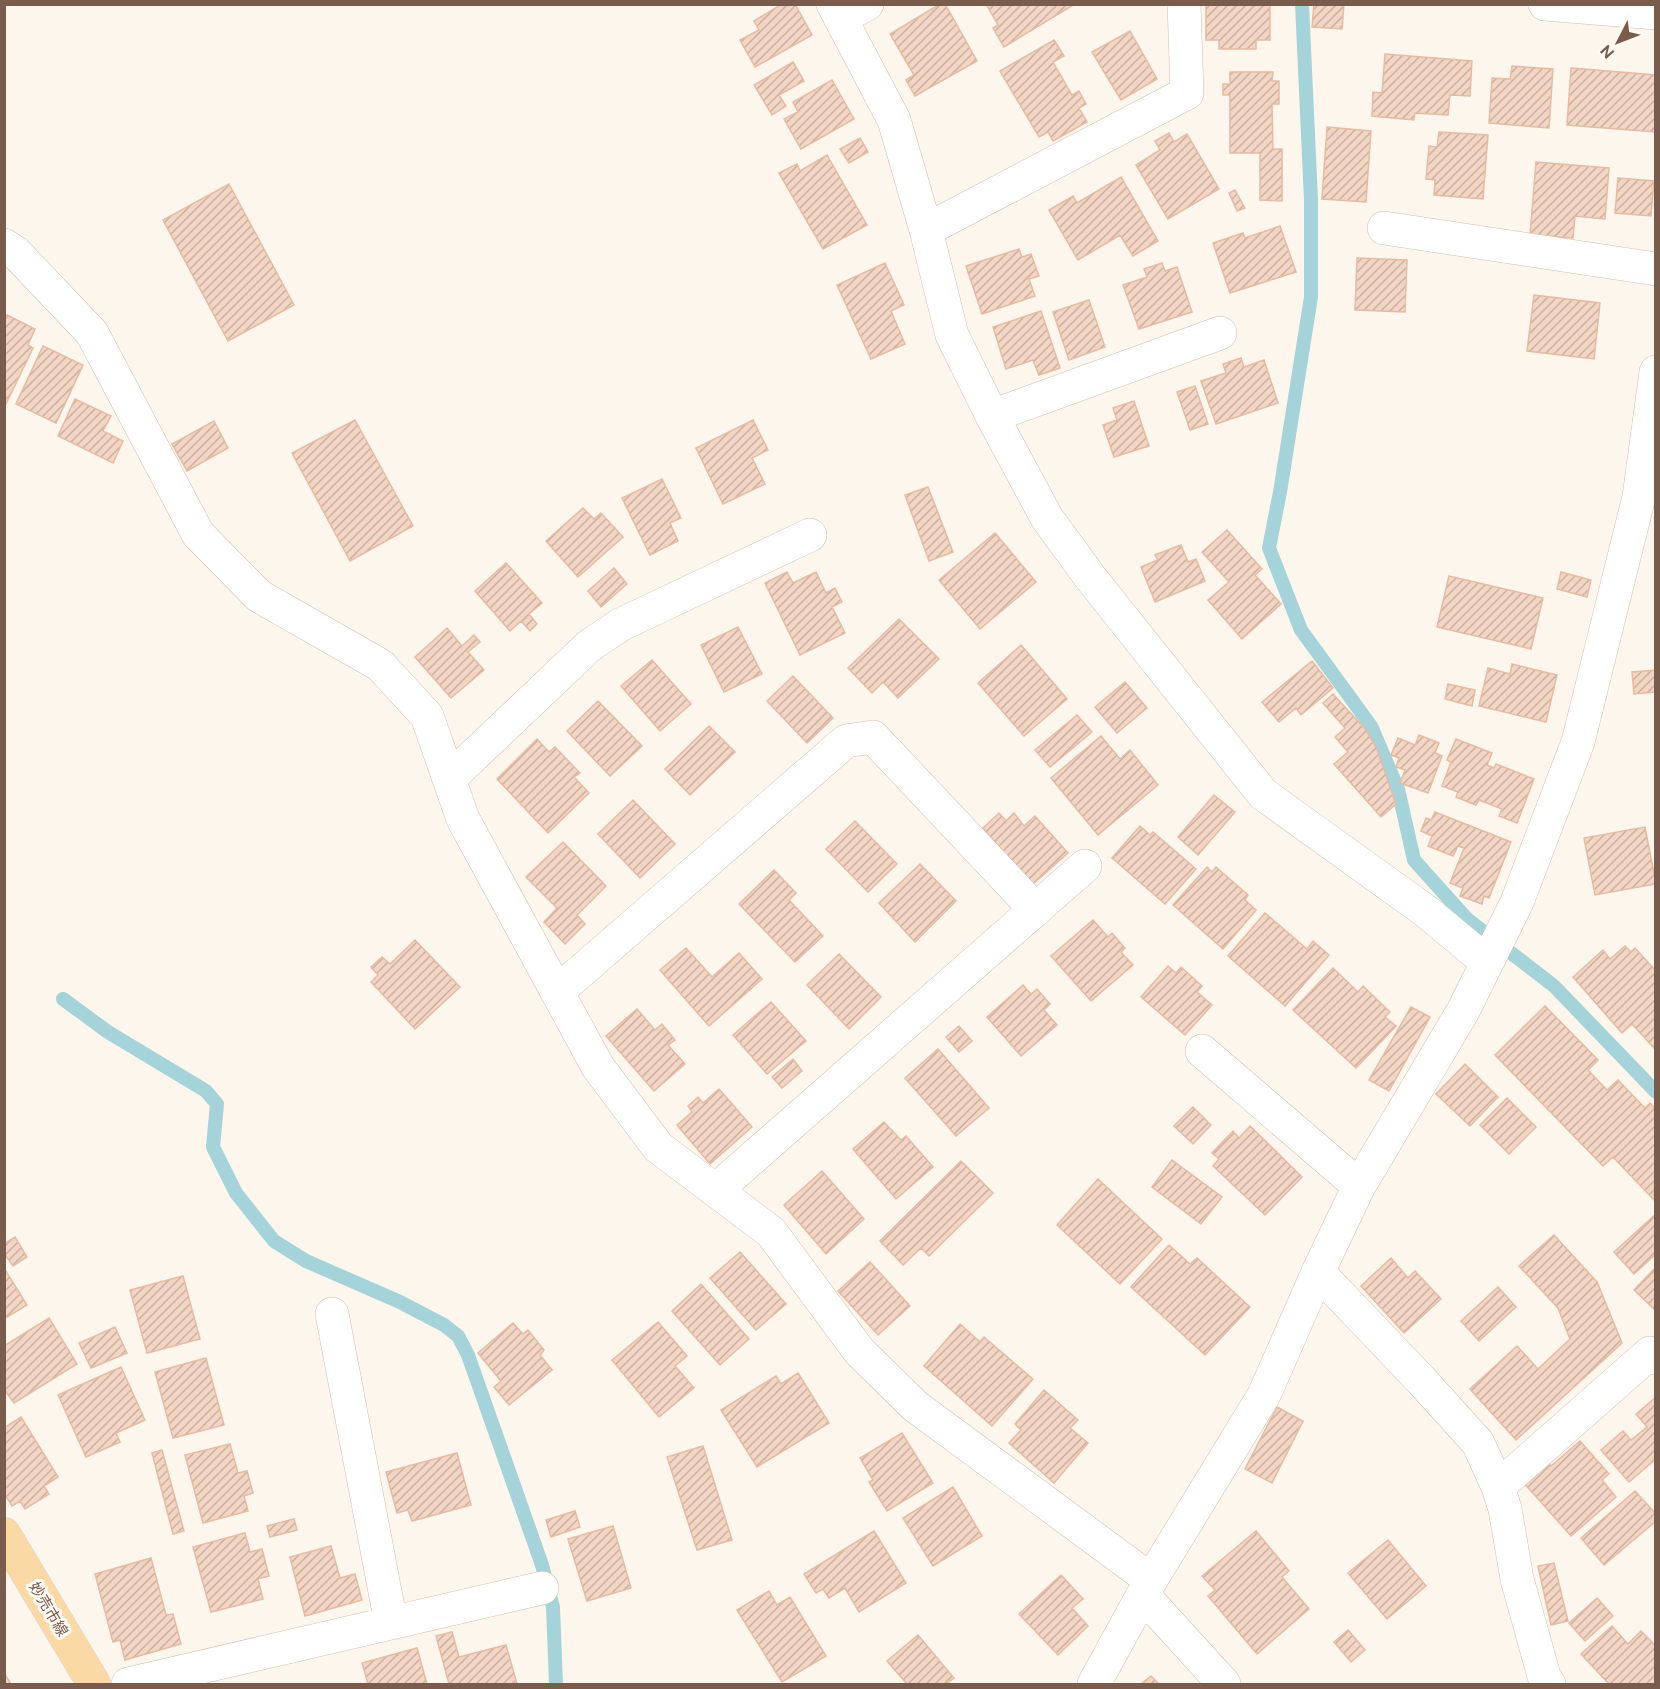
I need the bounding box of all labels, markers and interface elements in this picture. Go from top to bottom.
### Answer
north arrow [1588,12,1648,72]
text: N [1596,42,1618,62]
street label: 妙売市線 [26,1579,72,1639]

